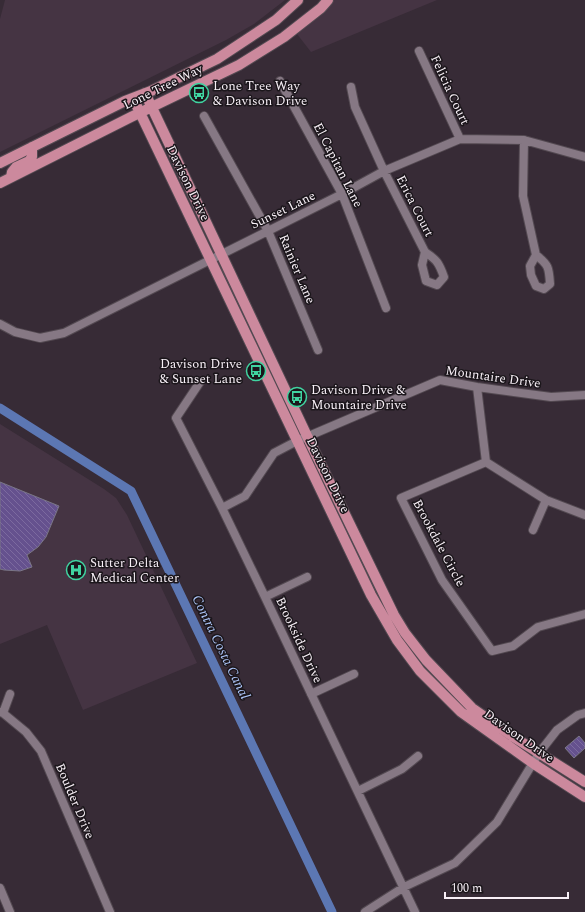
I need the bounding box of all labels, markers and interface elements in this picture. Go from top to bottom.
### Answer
street label: Felicia Court [425,52,475,129]
street label: Lone Tree Way [120,59,207,115]
place label: Lone Tree Way & Davison Drive [213,76,307,111]
bus stop icon: Lone Tree Way & Davison Drive [188,82,210,104]
street label: El Capitan Lane [308,119,368,211]
street label: Davison Drive [161,142,215,224]
street label: Erica Court [391,172,439,241]
street label: Sunset Lane [247,186,319,234]
street label: Rainier Lane [273,231,321,307]
place label: Davison Drive & Sunset Lane [160,354,242,389]
bus stop icon: Davison Drive & Sunset Lane [245,360,267,382]
street label: Mountaire Drive [444,360,542,394]
place label: Davison Drive & Mountaire Drive [311,380,407,415]
bus stop icon: Davison Drive & Mountaire Drive [286,386,308,408]
street label: Davison Drive [301,434,355,516]
street label: Brookdale Circle [407,496,471,590]
place label: Sutter Delta Medical Center [90,553,179,588]
hospital icon: Sutter Delta Medical Center [65,559,87,581]
water label: Contra Costa Canal [187,591,256,703]
street label: Brookside Drive [270,594,328,686]
street label: Davison Drive [480,704,558,768]
street label: Boulder Drive [50,760,100,842]
scale bar [445,874,568,900]
text: 100 m [451,879,482,898]

